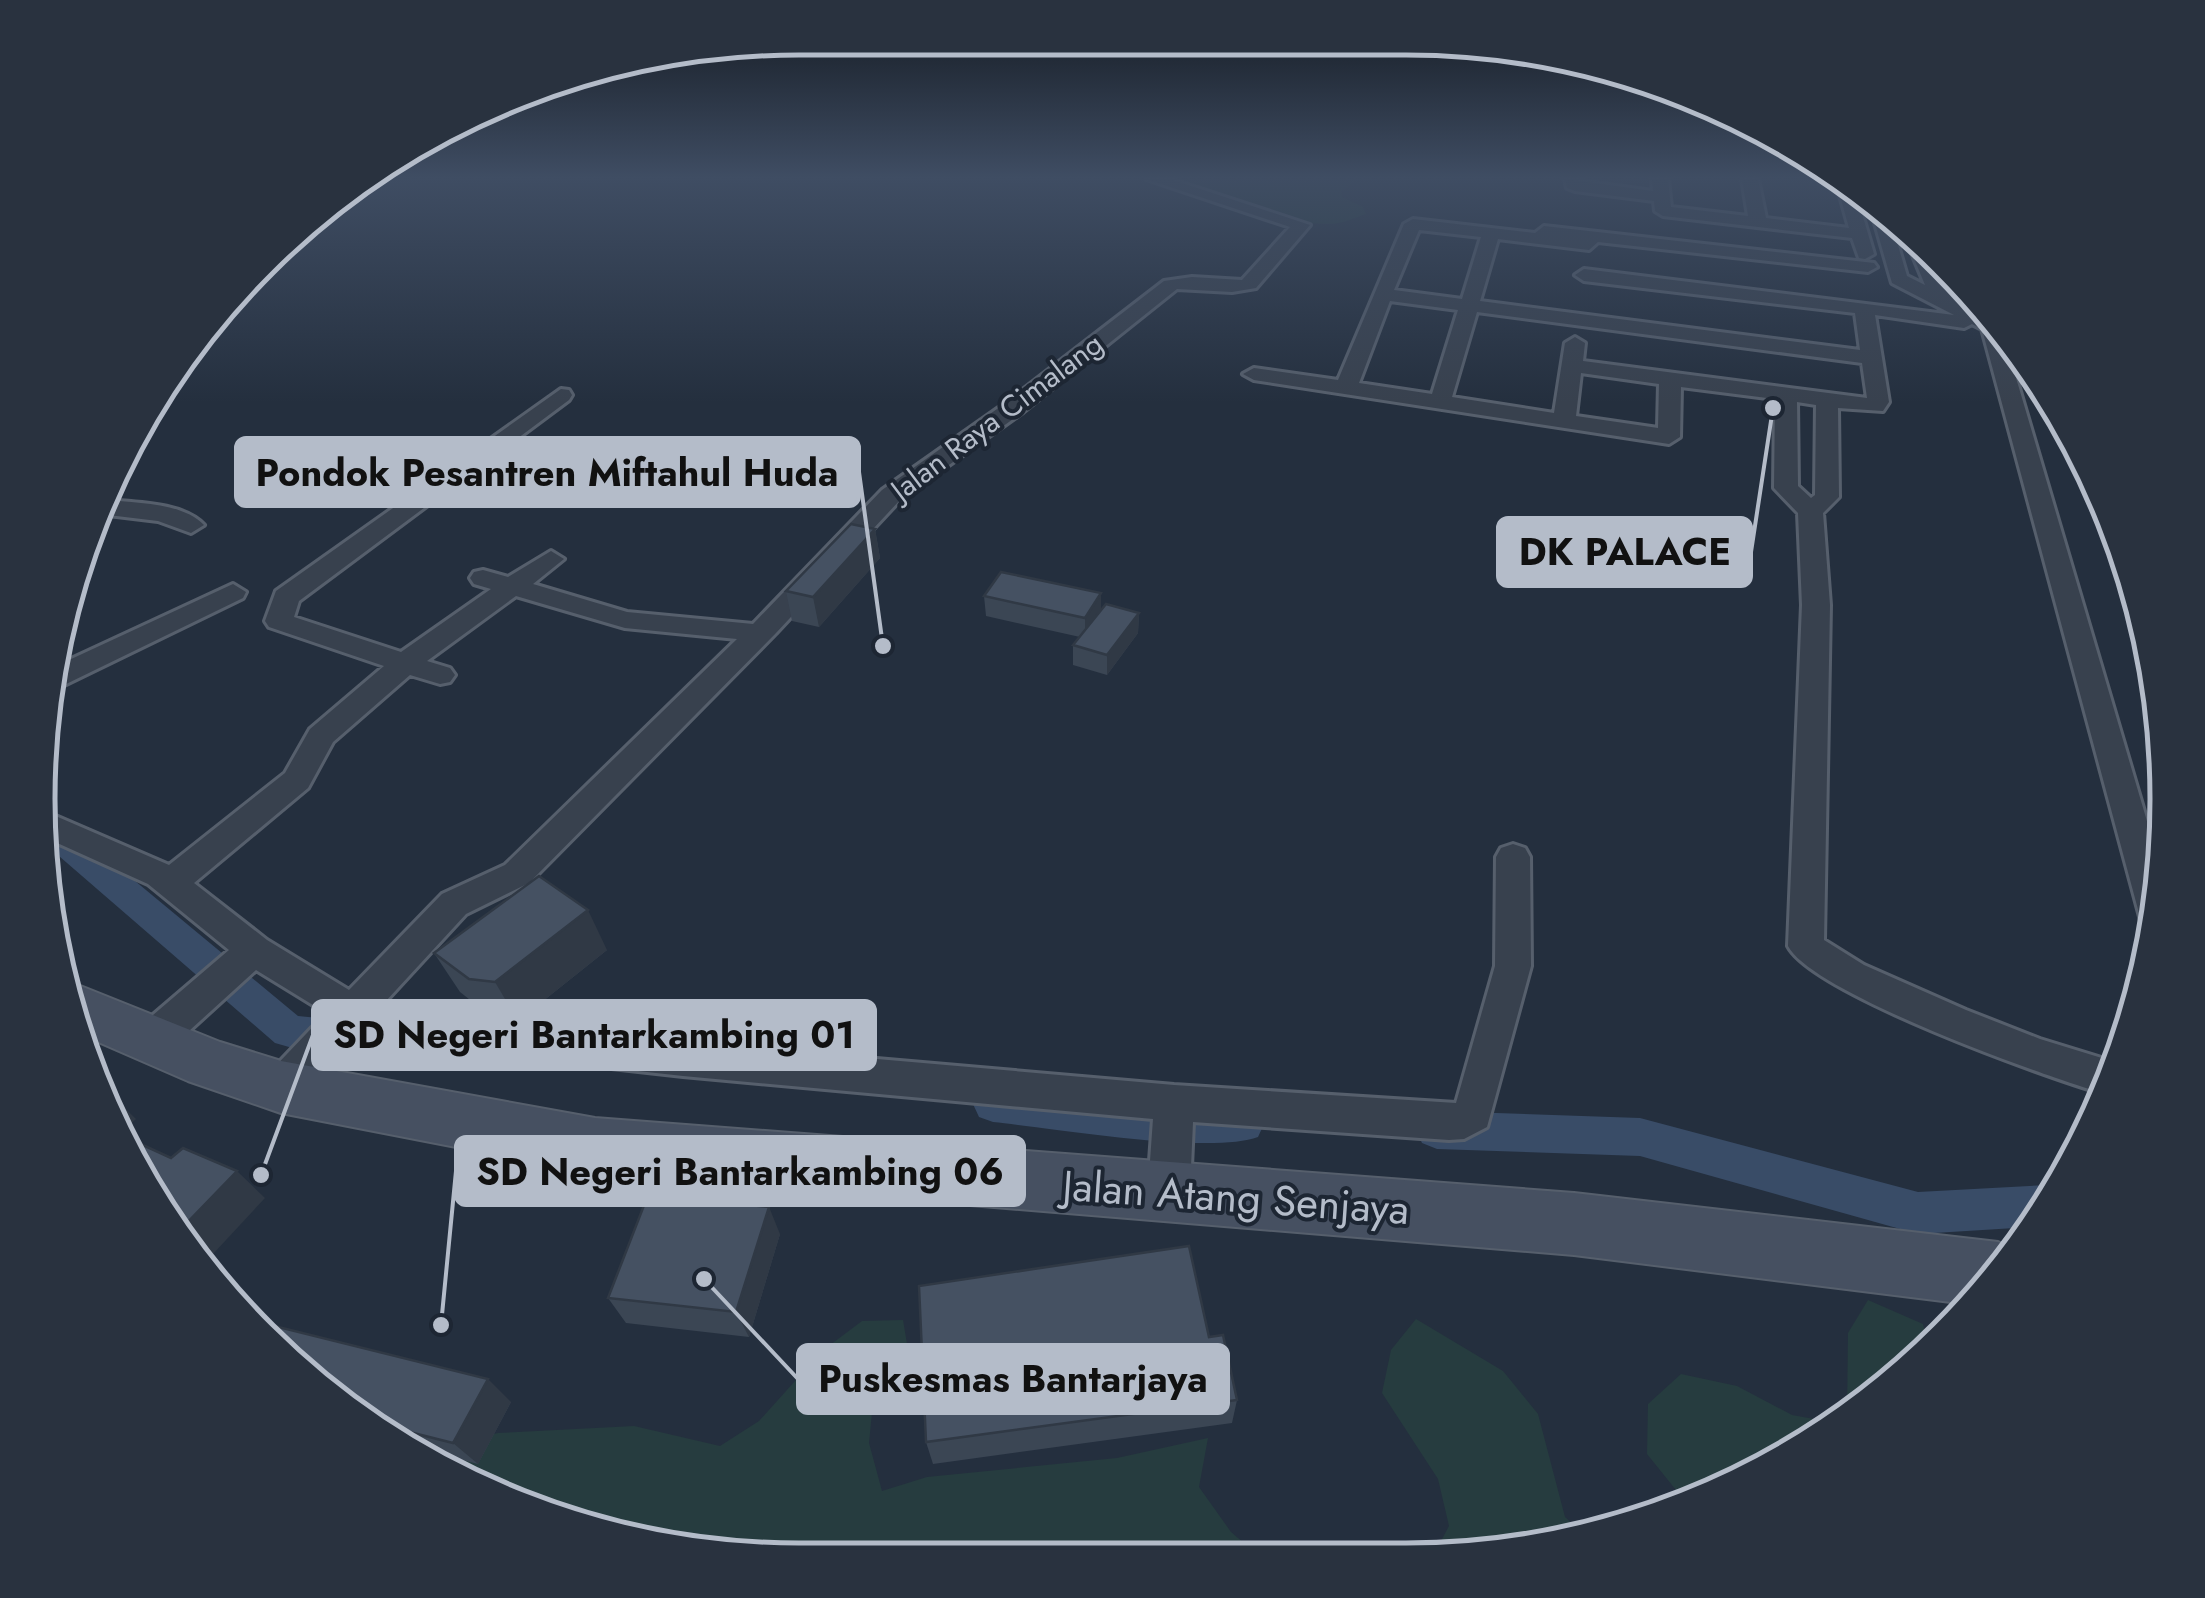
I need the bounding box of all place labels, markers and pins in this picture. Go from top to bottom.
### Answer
callout: Pondok Pesantren Miftahul Huda [236,438,859,506]
callout: DK PALACE [1498,518,1751,586]
callout: SD Negeri Bantarkambing 01 [313,1001,875,1069]
callout: SD Negeri Bantarkambing 06 [456,1137,1024,1205]
callout: Puskesmas Bantarjaya [798,1345,1228,1413]

